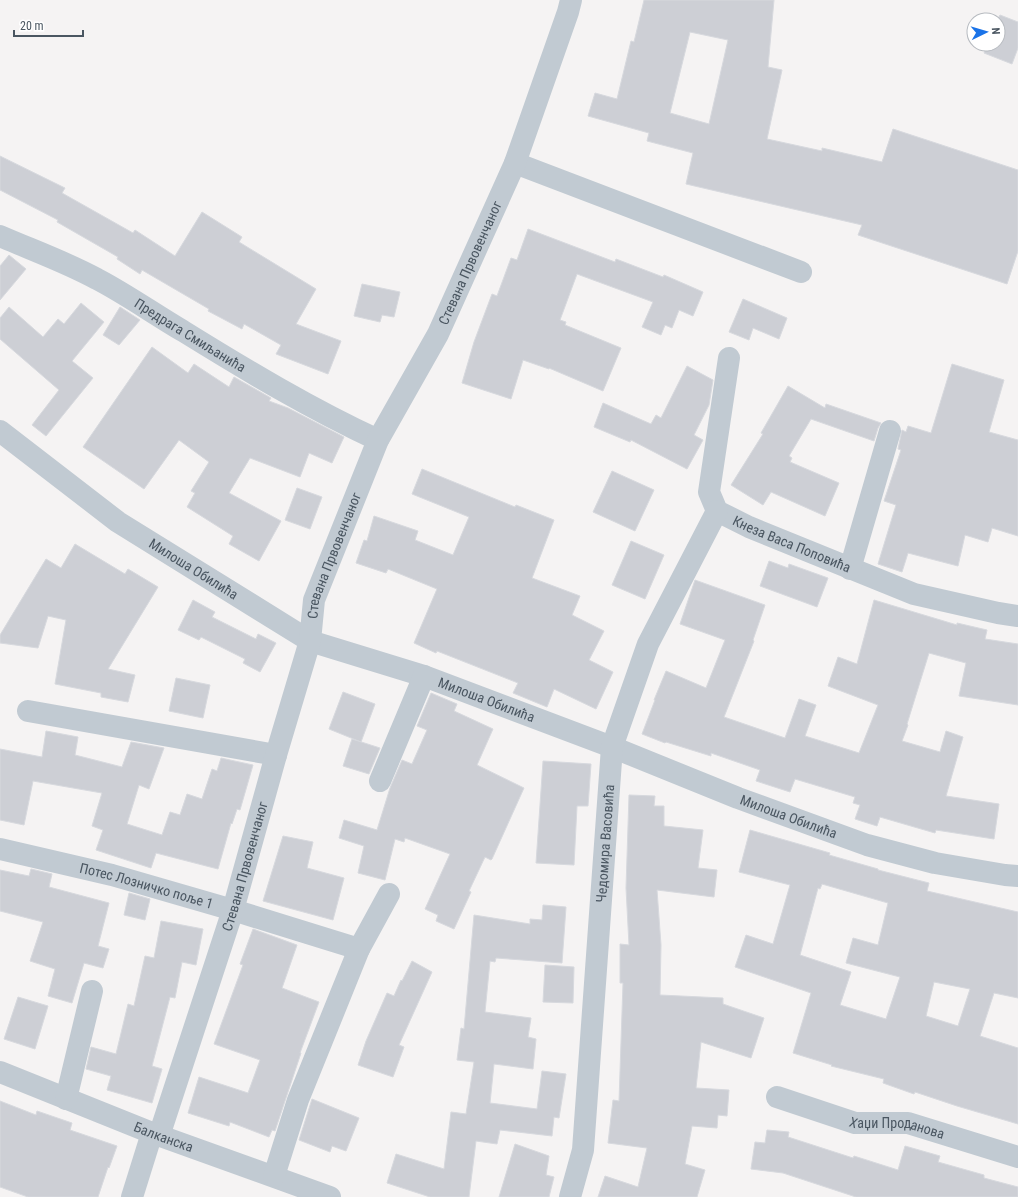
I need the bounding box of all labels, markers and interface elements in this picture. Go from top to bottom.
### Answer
scale bar [14,12,83,38]
north arrow [966,12,1006,52]
text: 20 m [20,19,44,33]
text: N [989,27,1002,35]
street label: Стевана Првовенчаног [435,198,505,327]
street label: Предрага Смиљанића [132,295,249,375]
street label: Стевана Првовенчаног [304,490,364,620]
street label: Кнеза Васа Поповића [730,512,853,576]
street label: Милоша Обилића [146,535,241,603]
street label: Милоша Обилића [436,674,537,725]
street label: Чедомира Васовића [593,784,617,903]
street label: Милоша Обилића [738,792,839,841]
street label: Стевана Првовенчаног [219,800,271,933]
street label: Потес Лозничко поље 1 [78,860,215,912]
street label: Хаџи Проданова [847,1114,947,1142]
street label: Балканска [132,1119,195,1155]

